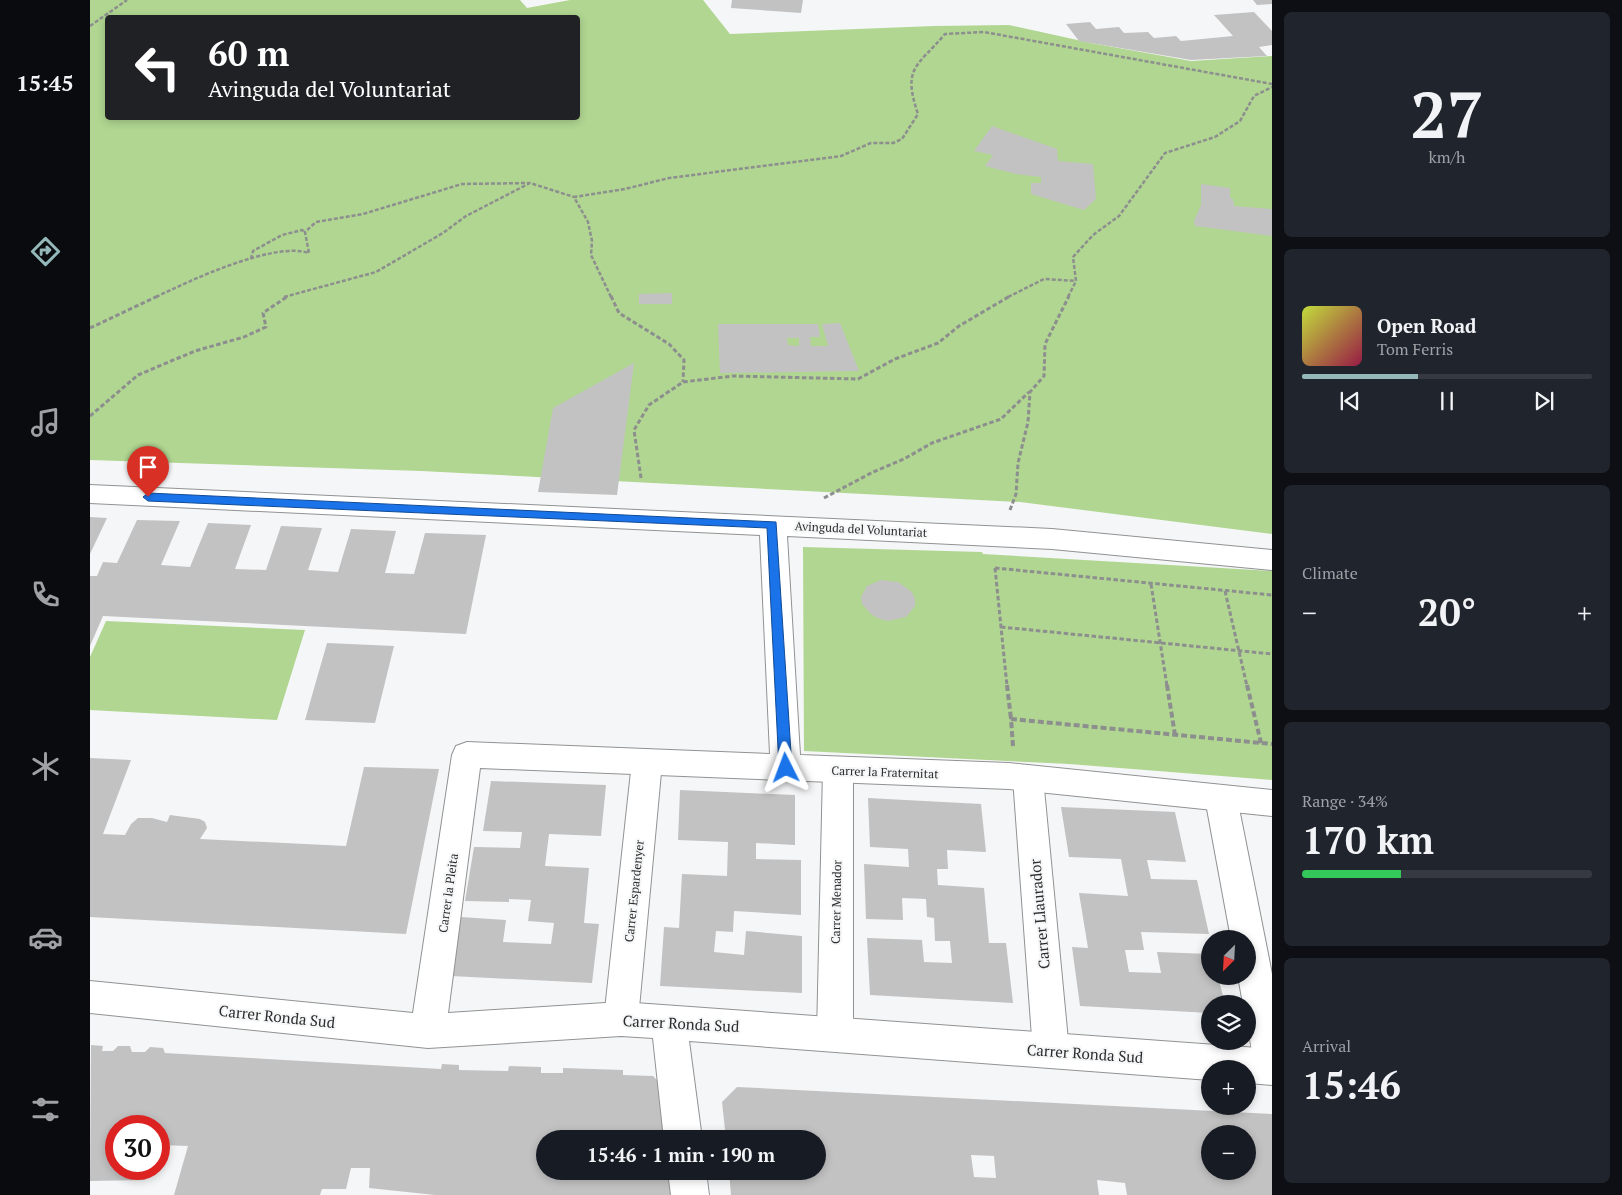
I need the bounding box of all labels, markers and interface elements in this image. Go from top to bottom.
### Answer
text: 60 m [208,30,289,76]
icon: left [125,35,190,100]
text: 15:45 [16,68,74,97]
text: 27 [1410,70,1484,157]
text: Avinguda del Voluntariat [208,74,451,103]
text: km/h [1429,146,1465,168]
icon: directions [28,234,63,269]
text: Open Road [1377,313,1477,338]
text: Tom Ferris [1377,338,1453,360]
icon: previous [1336,387,1364,415]
icon: pause [1433,387,1461,415]
icon: next [1530,387,1558,415]
icon: music [28,405,63,440]
pin [127,446,169,497]
icon: arrive [134,453,162,481]
street label: Avinguda del Voluntariat [794,518,928,540]
text: Climate [1302,562,1358,584]
icon: phone [28,577,63,612]
text: 20° [1418,587,1476,637]
text: − [1302,594,1317,631]
text: + [1577,594,1592,631]
position arrow [759,741,811,793]
icon: climate [28,749,63,784]
street label: Carrer la Fraternitat [831,763,939,781]
text: Range · 34% [1302,790,1388,812]
text: 170 km [1302,815,1434,865]
street label: Carrer Espardenyer [621,839,647,943]
street label: Carrer la Pleita [435,852,461,934]
street label: Carrer Llaurador [1024,858,1054,970]
street label: Carrer Menador [828,859,844,944]
icon: car [28,920,63,955]
north arrow [1201,930,1256,985]
map controls [1201,930,1256,1180]
button: layers [1201,995,1256,1050]
street label: Carrer Ronda Sud [218,1000,336,1032]
street label: Carrer Ronda Sud [622,1010,740,1036]
text: Arrival [1302,1035,1351,1057]
street label: Carrer Ronda Sud [1026,1039,1144,1067]
button: + [1201,1060,1256,1115]
text: 15:46 [1302,1060,1401,1110]
icon: filters [28,1092,63,1127]
speed limit sign: 30 [105,1115,170,1180]
button: − [1201,1125,1256,1180]
text: 15:46 · 1 min · 190 m [587,1142,775,1167]

